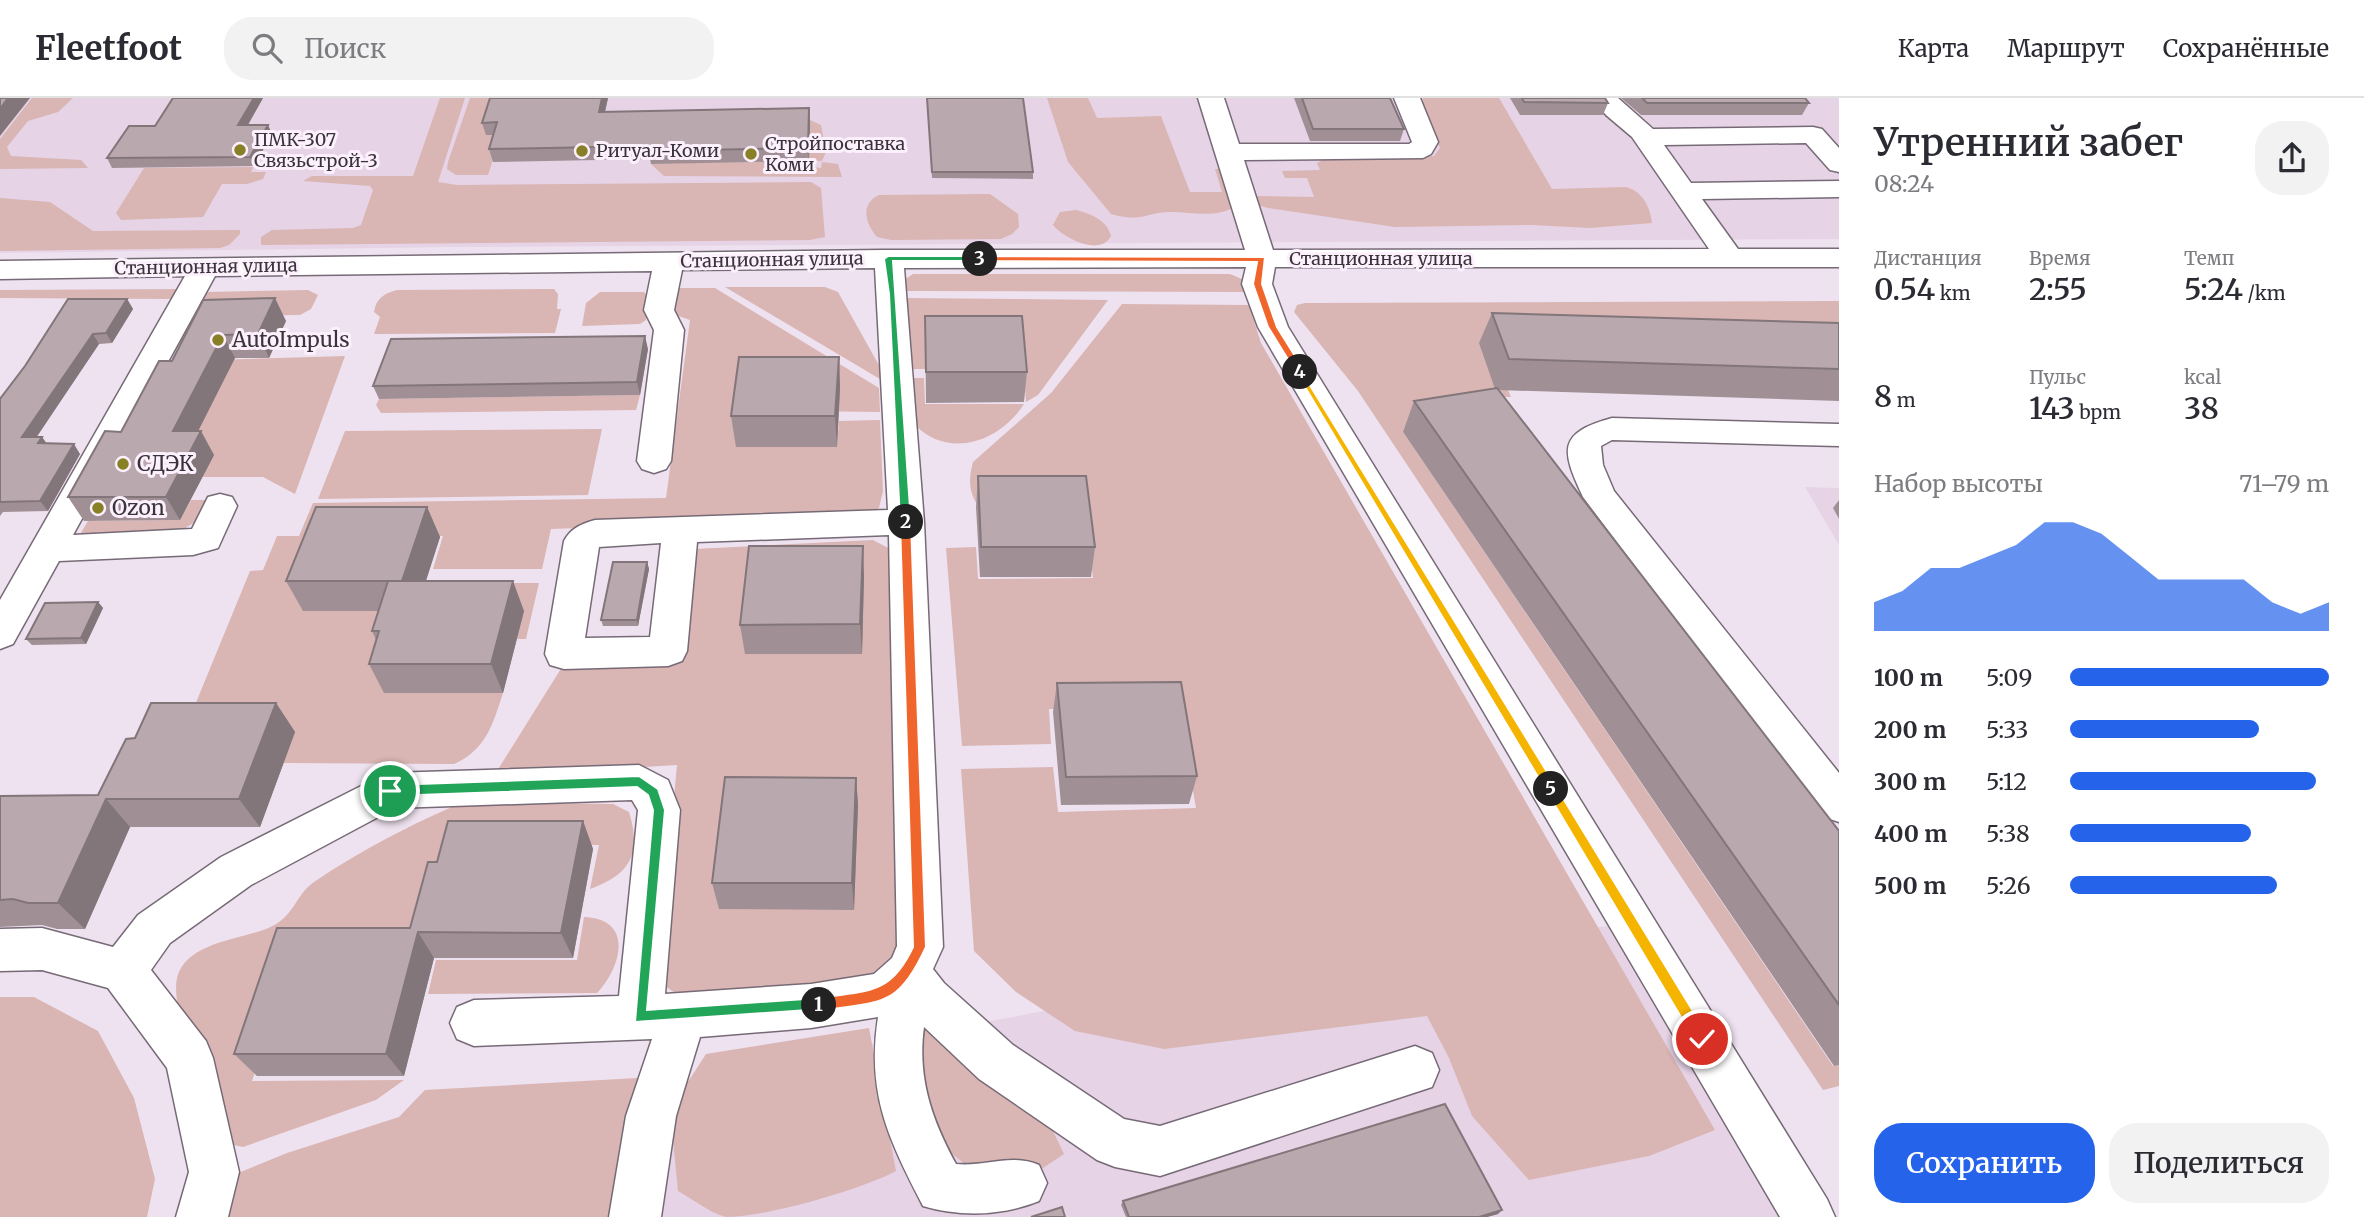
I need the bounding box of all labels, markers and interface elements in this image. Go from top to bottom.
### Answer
search box [224,17,714,80]
text: Fleetfoot [35,28,182,69]
icon: search [248,29,286,67]
text: Поиск [304,32,386,65]
text: Карта [1898,33,1969,64]
text: Маршрут [2007,33,2125,64]
text: Сохранённые [2163,33,2329,64]
text: Утренний забег [1874,119,2183,166]
button: share [2255,121,2329,195]
place label: ПМК-307 Связьстрой-3 [254,128,378,172]
place label: Стройпоставка Коми [765,132,906,176]
place label: Ритуал-Коми [596,139,719,162]
marker: ПМК-307 Связьстрой-3 [232,142,248,158]
marker: Ритуал-Коми [574,143,590,159]
marker: Стройпоставка Коми [743,146,759,162]
text: 08:24 [1874,169,1934,198]
pin: 3 [962,242,998,276]
street label: Станционная улица [680,246,864,273]
text: 3 [974,246,985,270]
text: Дистанция [1874,246,1982,270]
text: Время [2029,246,2090,270]
text: Темп [2184,246,2234,270]
street label: Станционная улица [1289,247,1473,270]
street label: Станционная улица [114,253,298,280]
text: 0.54 [1874,270,1935,308]
text: 2:55 [2029,270,2087,308]
text: 5:24 [2184,270,2243,308]
text: km [1935,281,1971,305]
text: /km [2243,281,2286,305]
place label: AutoImpuls [231,326,350,353]
marker: AutoImpuls [210,332,226,348]
pin: 4 [1282,354,1318,390]
text: 4 [1293,359,1306,383]
text: Пульс [2029,365,2086,389]
text: kcal [2184,365,2221,389]
text: 8 [1874,377,1892,415]
text: m [1892,388,1916,412]
text: 143 [2029,389,2075,427]
text: 38 [2184,389,2219,427]
text: bpm [2075,400,2121,424]
place label: СДЭК [137,450,194,477]
marker: СДЭК [115,456,131,472]
text: Набор высоты [1874,469,2043,498]
text: 71–79 m [2239,469,2329,498]
place label: Ozon [112,494,165,521]
marker: Ozon [90,500,106,516]
pin: 2 [888,504,923,540]
text: 2 [900,509,911,533]
text: 100 m [1874,663,1943,692]
text: 5:09 [1986,663,2032,692]
text: 200 m [1874,715,1946,744]
text: 5:33 [1986,715,2028,744]
pin [360,761,420,821]
text: 300 m [1874,767,1946,796]
text: 5:12 [1986,767,2027,796]
icon: arrive [371,772,409,810]
pin: 5 [1534,772,1568,806]
text: 5 [1545,776,1556,800]
text: 400 m [1874,819,1948,848]
text: 5:38 [1986,819,2030,848]
text: 500 m [1874,871,1946,900]
text: 5:26 [1986,871,2031,900]
pin: 1 [802,988,836,1023]
text: 1 [814,992,823,1016]
pin [1672,1009,1732,1069]
icon: check [1683,1020,1721,1058]
button: Сохранить [1874,1123,2095,1203]
button: Поделиться [2109,1123,2329,1203]

